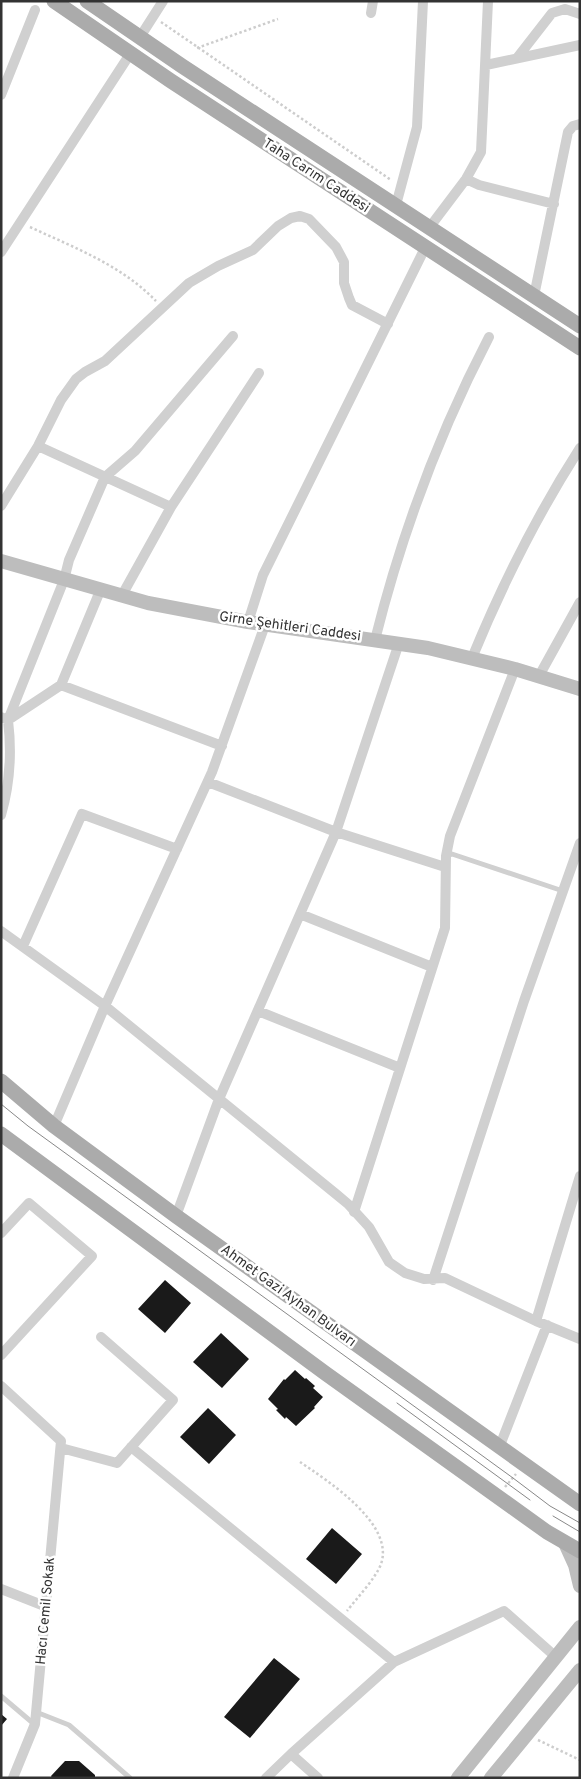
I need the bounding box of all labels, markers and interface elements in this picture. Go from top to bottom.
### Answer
street label: Taha Carım Caddesi [259,135,373,217]
street label: Girne Şehitleri Caddesi [218,609,362,645]
street label: Ahmet Gazi Ayhan Bulvarı [217,1241,359,1351]
street label: Hacı Cemil Sokak [33,1557,59,1665]

